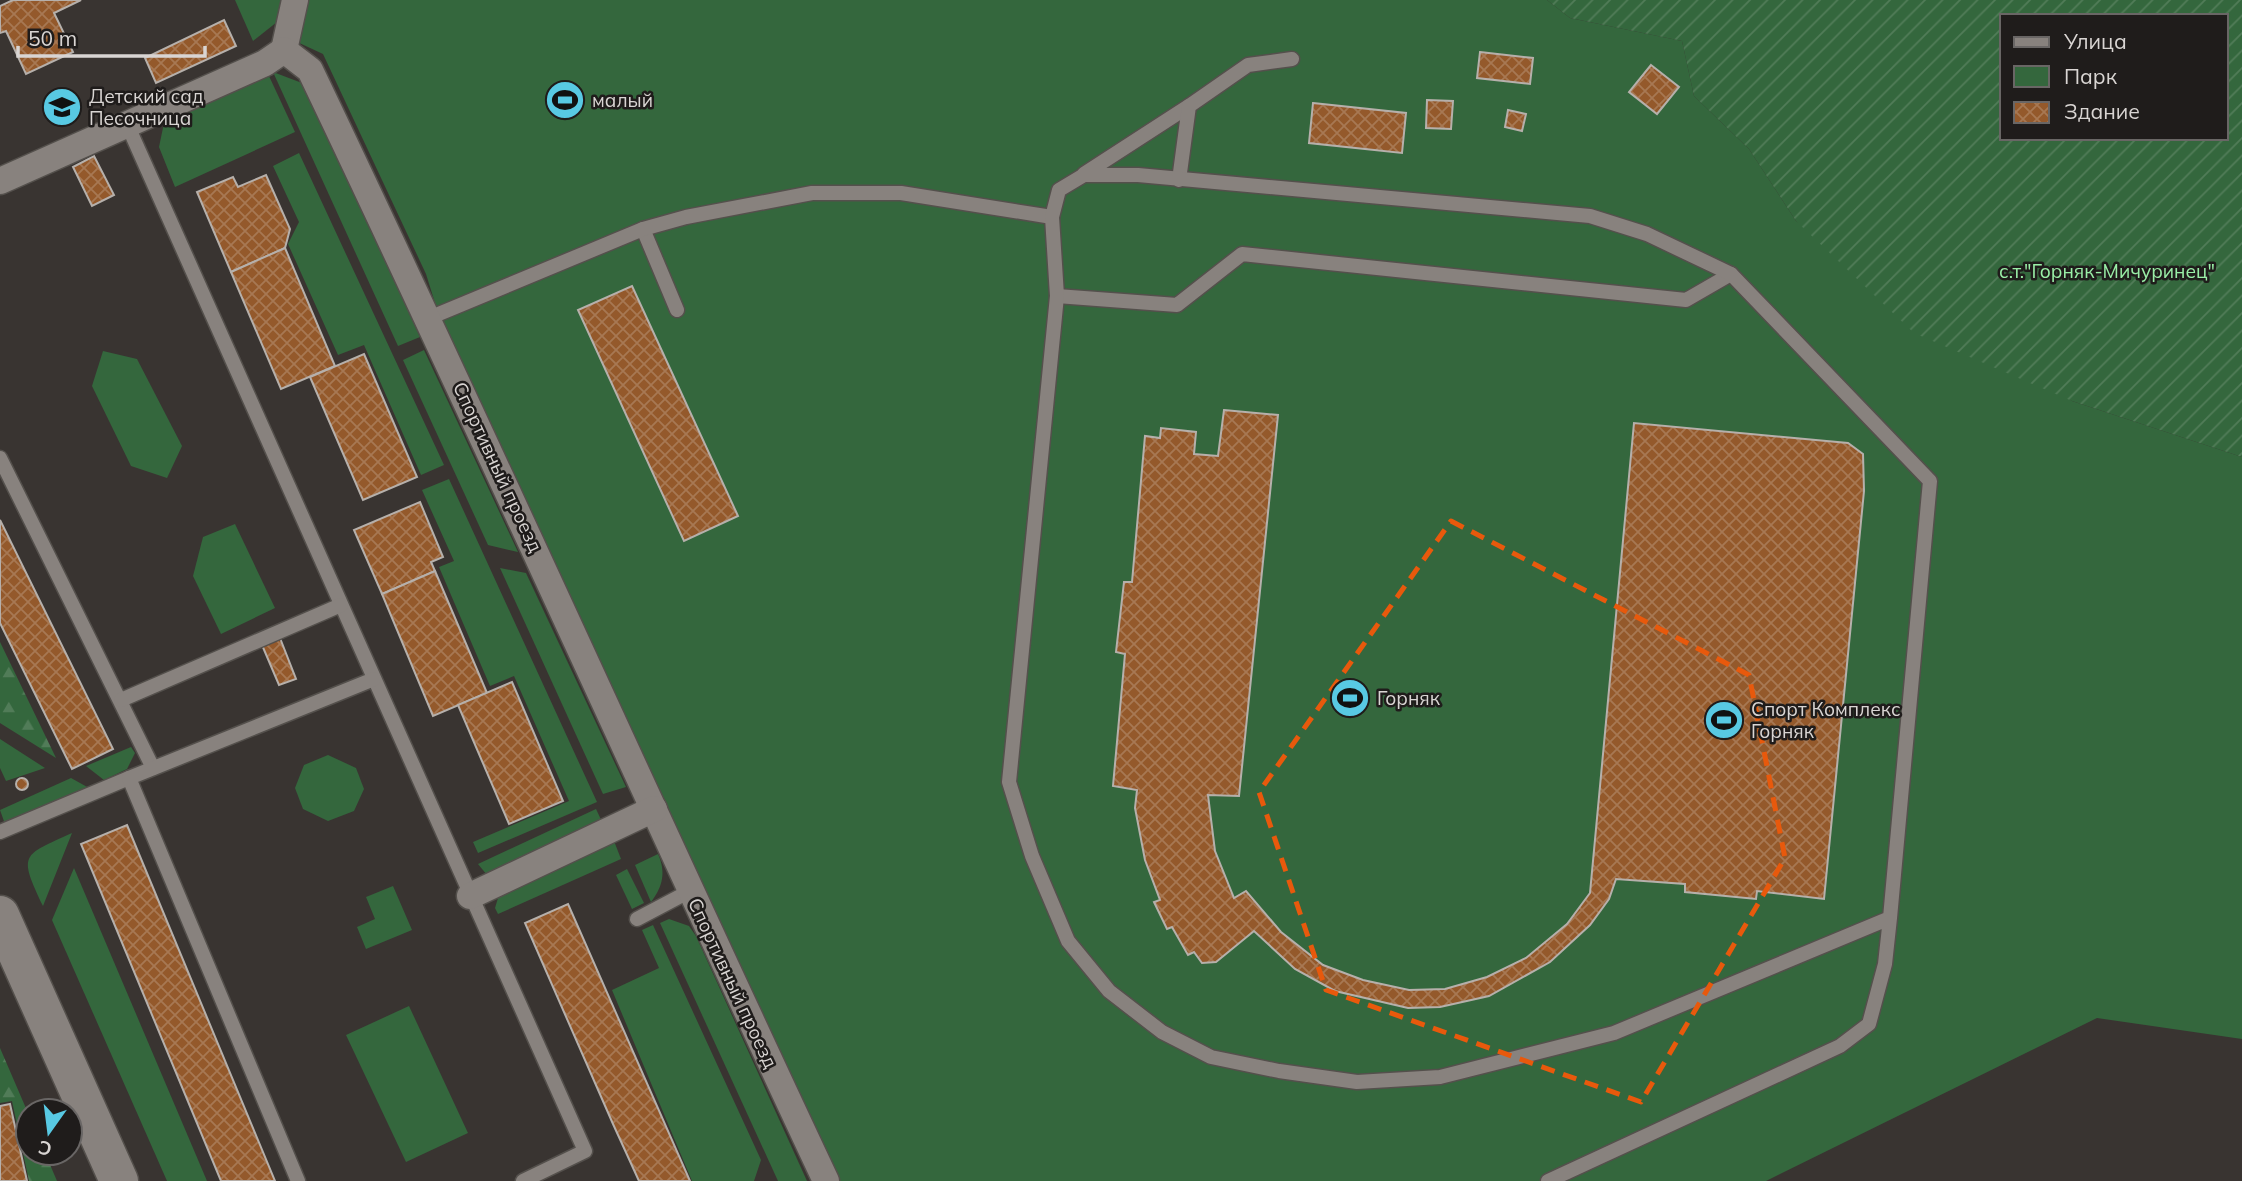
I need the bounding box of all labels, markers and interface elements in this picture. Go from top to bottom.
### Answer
scale bar [18,14,205,58]
legend [2000,14,2228,140]
text: 50 m [28,25,77,51]
text: Улица [2063,28,2127,54]
text: Парк [2064,63,2118,89]
sports icon: малый [544,79,586,121]
place label: Детский сад Песочница [89,84,204,130]
school or university icon: Детский сад Песочница [41,86,83,128]
place label: малый [592,88,653,112]
text: Здание [2064,98,2140,124]
park label: с.т."Горняк-Мичуринец" [1999,259,2215,283]
street label: Спортивный проезд [448,378,548,556]
sports icon: Горняк [1329,677,1371,719]
place label: Горняк [1377,686,1441,710]
place label: Спорт Комплекс Горняк [1751,697,1901,743]
sports icon: Спорт Комплекс Горняк [1703,699,1745,741]
street label: Спортивный проезд [683,894,783,1072]
north arrow [14,1097,84,1167]
text: С [36,1135,54,1162]

